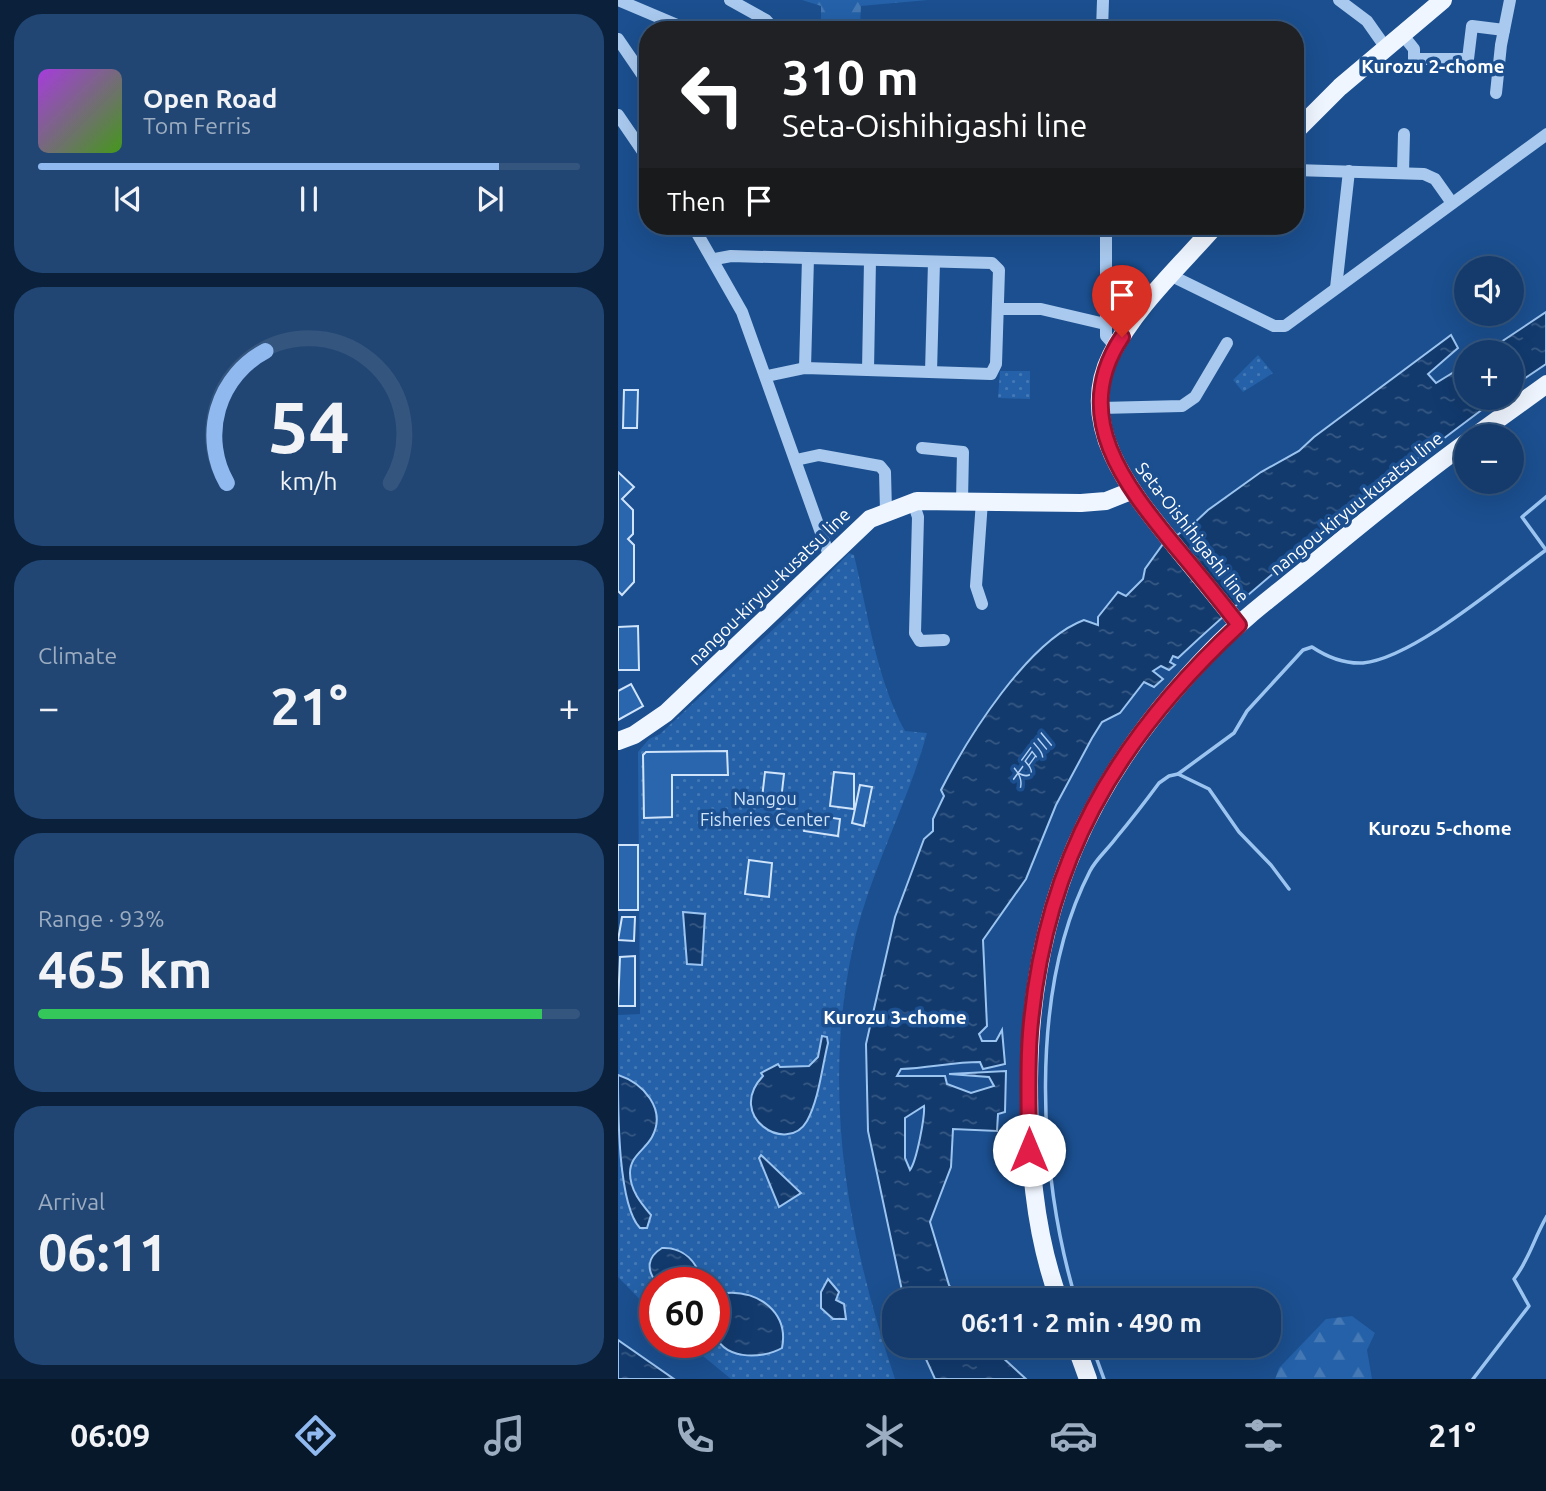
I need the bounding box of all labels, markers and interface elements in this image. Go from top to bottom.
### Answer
icon: left [667,49,758,140]
text: 310 m [782,49,919,104]
district label: Kurozu 2-chome [1361,55,1505,77]
text: Open Road [143,84,277,113]
text: Seta-Oishihigashi line [782,107,1088,143]
text: Tom Ferris [143,113,251,138]
icon: previous [109,180,147,218]
icon: pause [290,180,328,218]
icon: next [471,180,509,218]
icon: arrive [740,182,778,220]
text: Then [667,187,726,216]
map controls [1454,256,1524,494]
button: sound [1454,256,1524,326]
pin [1092,265,1152,337]
icon: arrive [1103,276,1141,314]
button: + [1454,340,1524,410]
text: 54 [268,385,350,467]
button: − [1454,424,1524,494]
street label: nangou-kiryuu-kusatsu line [1266,427,1446,579]
street label: Seta-Oishihigashi line [1132,458,1254,606]
text: km/h [280,466,338,494]
street label: nangou-kiryuu-kusatsu line [684,504,854,668]
text: Climate [38,643,117,668]
text: 21° [270,677,348,735]
text: − [38,686,59,728]
text: + [559,686,580,728]
water label: 大戸川 [1004,730,1057,791]
park label: Nangou Fisheries Center [700,788,830,829]
district label: Kurozu 5-chome [1368,817,1512,839]
text: Range · 93% [38,906,165,931]
text: 465 km [38,940,212,998]
district label: Kurozu 3-chome [823,1006,967,1028]
position arrow [992,1113,1066,1187]
text: Arrival [38,1189,105,1214]
text: 06:11 [38,1223,168,1281]
speed limit sign: 60 [639,1267,730,1358]
text: 06:11 · 2 min · 490 m [961,1308,1202,1337]
icon: directions [291,1411,340,1460]
icon: music [480,1411,529,1460]
icon: phone [670,1411,719,1460]
icon: climate [860,1411,909,1460]
icon: car [1049,1411,1098,1460]
icon: filters [1239,1411,1288,1460]
text: 06:09 [70,1417,150,1453]
text: 21° [1428,1417,1476,1453]

